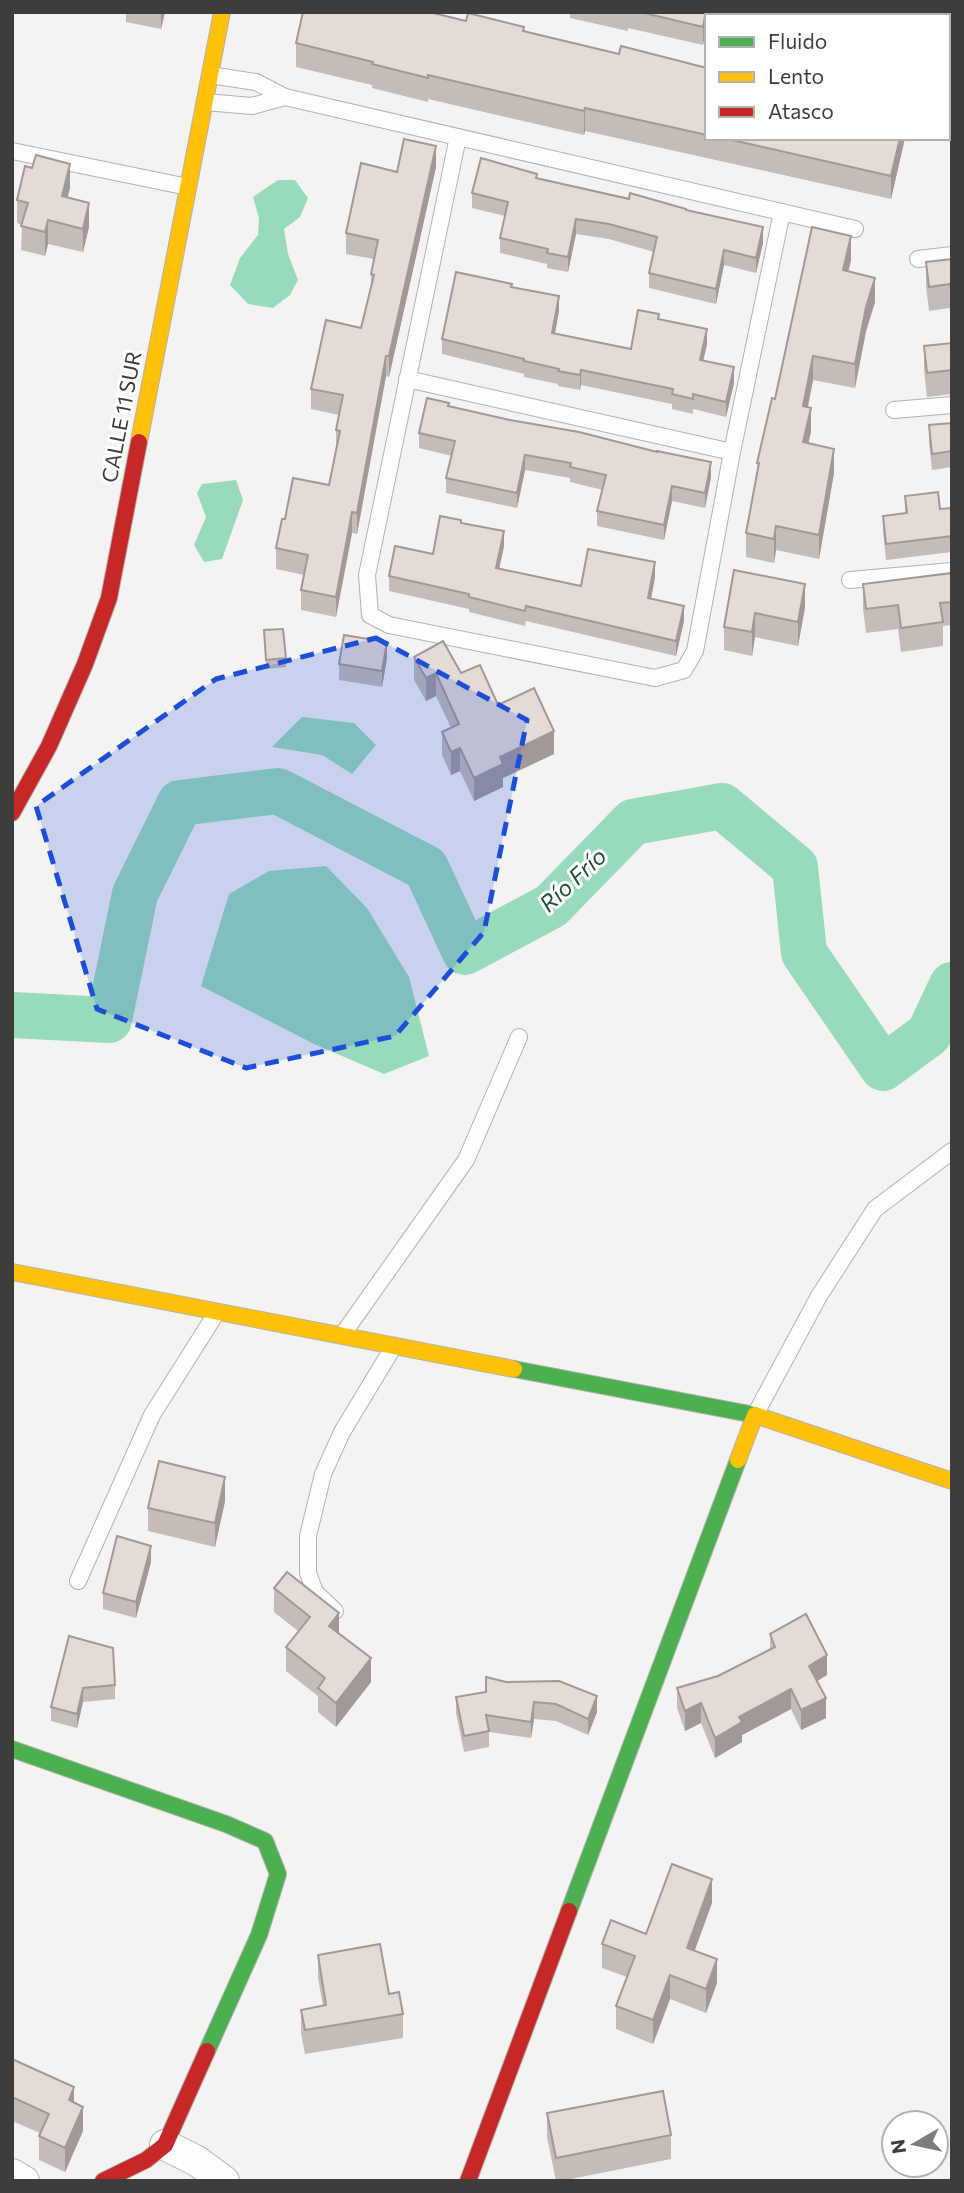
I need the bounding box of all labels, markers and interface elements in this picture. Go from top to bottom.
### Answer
legend [705,14,950,140]
text: Fluido [768,28,827,53]
text: Lento [768,63,824,88]
text: Atasco [768,98,834,123]
street label: CALLE 11 SUR [96,349,145,484]
water label: Río Frío [533,841,612,917]
north arrow [880,2109,950,2179]
text: N [885,2138,910,2156]

